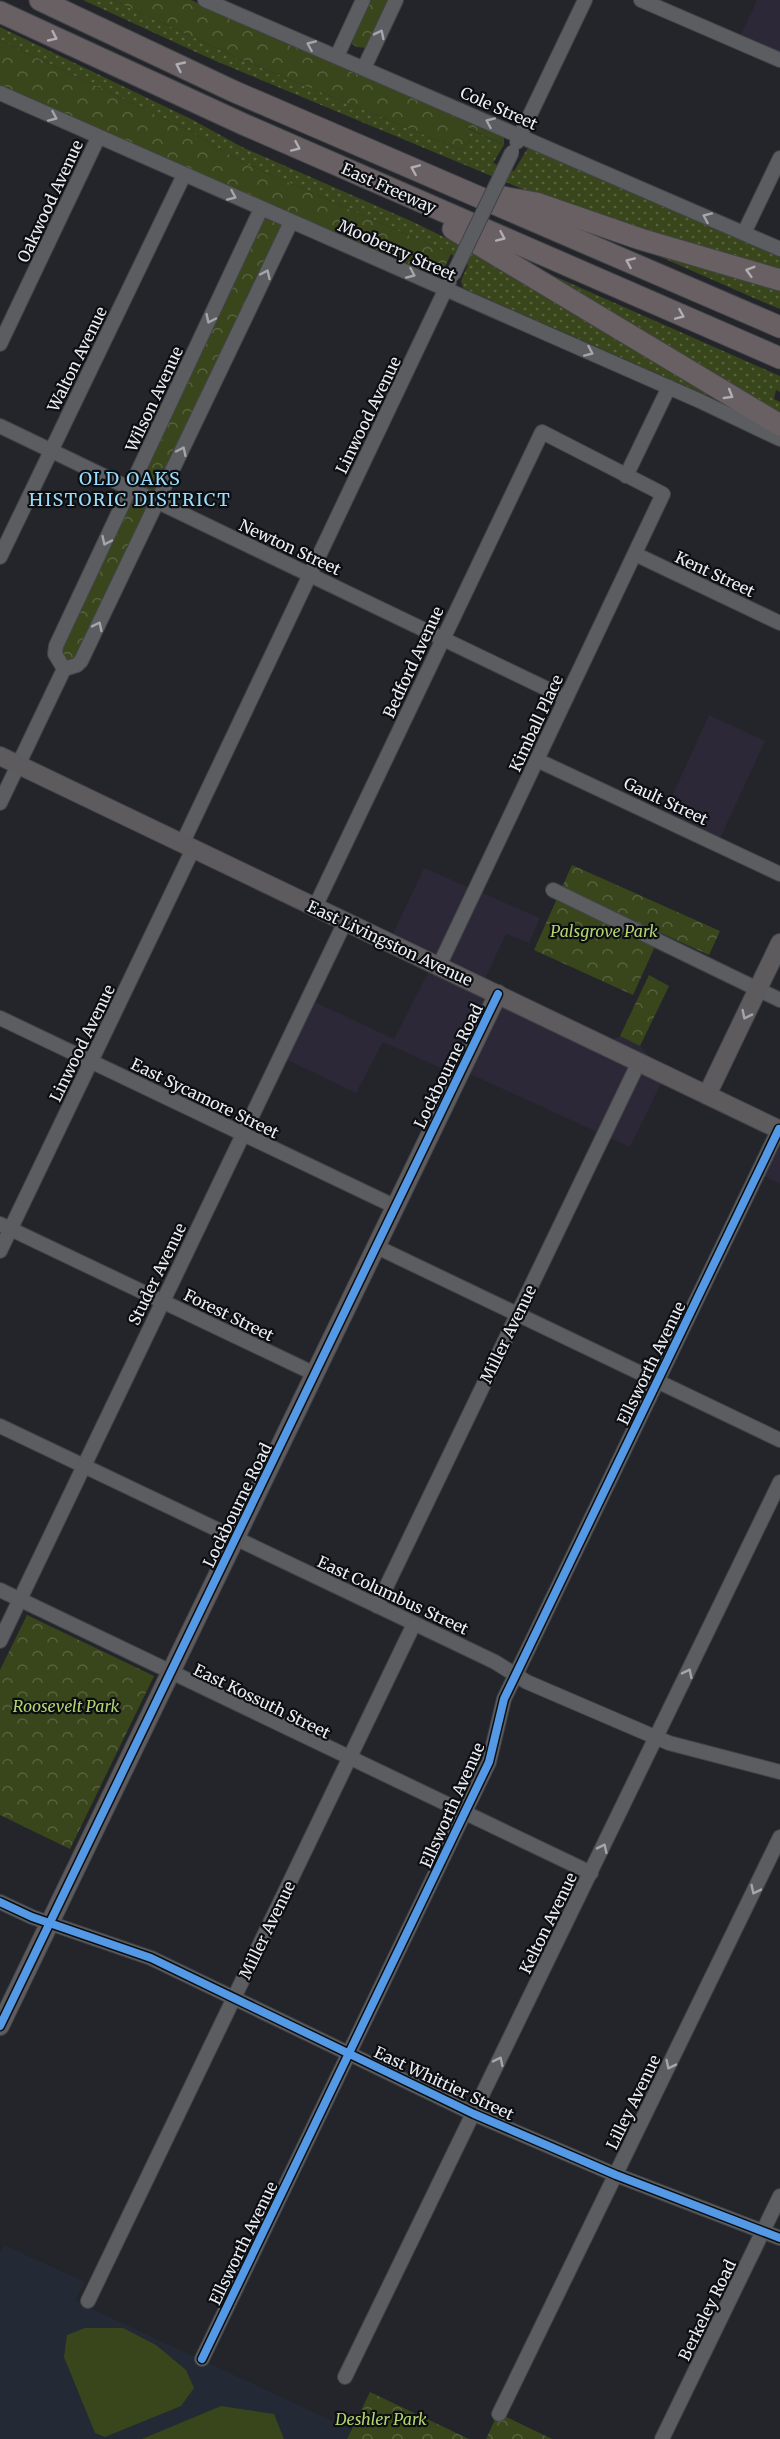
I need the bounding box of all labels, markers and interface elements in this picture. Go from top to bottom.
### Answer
one-way arrow [47,29,58,41]
one-way arrow [373,29,385,40]
one-way arrow [306,40,317,52]
one-way arrow [175,62,186,74]
street label: Cole Street [457,82,541,134]
one-way arrow [47,110,58,122]
one-way arrow [485,118,496,130]
street label: Oakwood Avenue [13,137,87,265]
one-way arrow [290,140,301,152]
street label: East Freeway [339,158,440,218]
one-way arrow [410,164,421,176]
one-way arrow [225,189,236,201]
one-way arrow [702,212,713,224]
street label: Mooberry Street [335,215,460,285]
one-way arrow [495,230,506,242]
one-way arrow [625,257,636,269]
one-way arrow [745,266,756,278]
one-way arrow [404,267,415,279]
one-way arrow [259,270,271,281]
street label: Walton Avenue [42,303,111,416]
one-way arrow [674,308,685,320]
one-way arrow [205,312,217,323]
street label: Wilson Avenue [120,343,187,456]
one-way arrow [583,345,594,357]
street label: Linwood Avenue [331,353,405,477]
one-way arrow [723,388,733,400]
one-way arrow [175,446,187,457]
district label: OLD OAKS HISTORIC DISTRICT [29,467,231,511]
street label: Newton Street [236,515,345,580]
one-way arrow [101,535,113,546]
street label: Kent Street [672,547,759,601]
street label: Bedford Avenue [378,603,448,721]
one-way arrow [91,622,103,633]
street label: Kimball Place [505,671,567,775]
street label: Gault Street [621,773,712,829]
street label: East Livingston Avenue [304,896,476,990]
park label: Palsgrove Park [550,921,658,941]
street label: Linwood Avenue [45,981,119,1105]
street label: Lockbourne Road [409,1000,487,1131]
one-way arrow [741,1008,753,1019]
street label: East Sycamore Street [128,1054,283,1143]
street label: Studer Avenue [124,1220,190,1328]
street label: Miller Avenue [476,1282,540,1386]
street label: Forest Street [181,1285,278,1346]
street label: Ellsworth Avenue [612,1298,690,1428]
street label: Lockbourne Road [198,1439,276,1570]
street label: East Columbus Street [314,1551,472,1639]
street label: East Kossuth Street [190,1659,334,1743]
one-way arrow [680,1668,692,1679]
park label: Roosevelt Park [13,1696,120,1716]
street label: Ellsworth Avenue [415,1739,489,1871]
one-way arrow [595,1844,607,1855]
street label: Kelton Avenue [515,1869,581,1977]
street label: Miller Avenue [235,1878,299,1982]
one-way arrow [750,1883,762,1894]
street label: East Whittier Street [371,2042,518,2124]
street label: Lilley Avenue [602,2052,664,2152]
one-way arrow [492,2057,504,2068]
one-way arrow [665,2059,677,2070]
street label: Ellsworth Avenue [204,2178,282,2308]
street label: Berkeley Road [674,2256,740,2364]
park label: Deshler Park [334,2409,427,2429]

